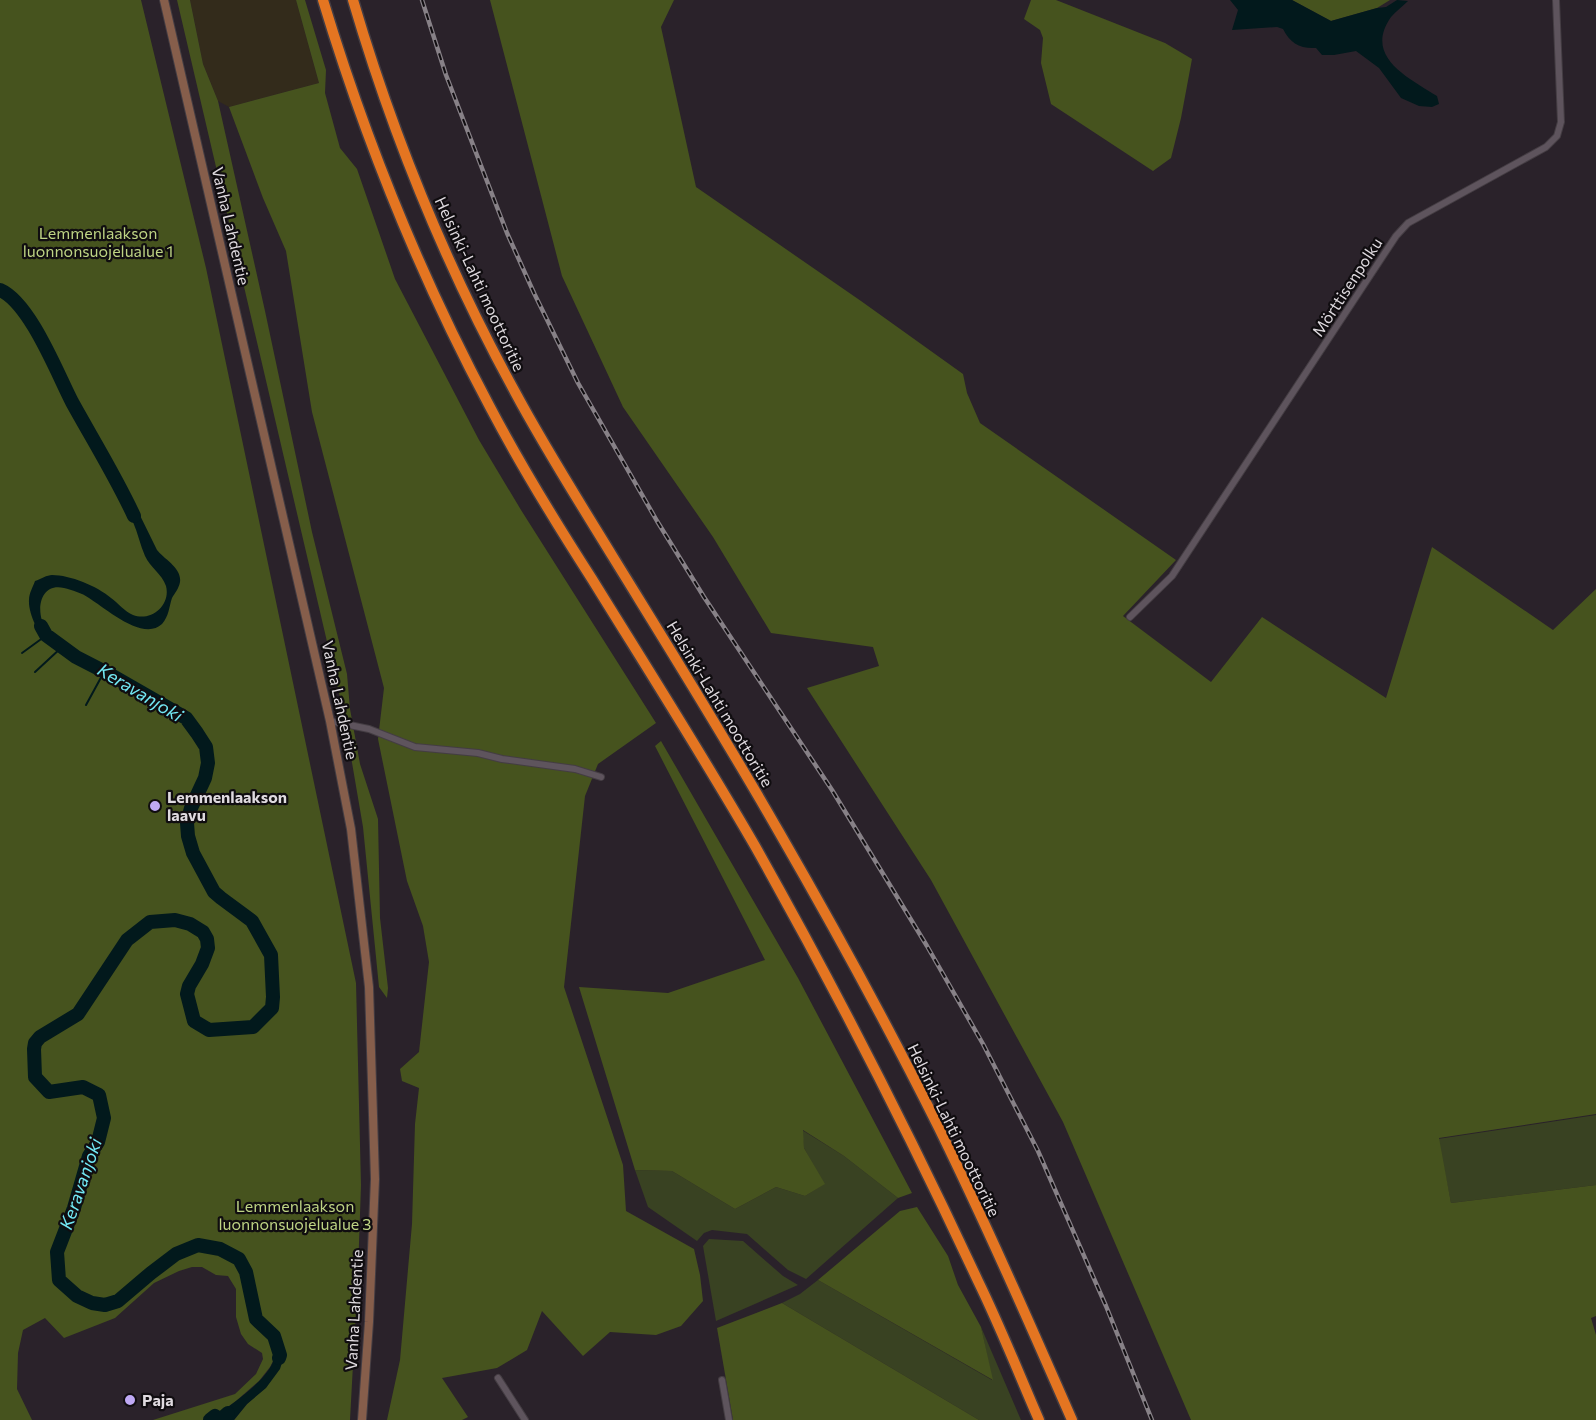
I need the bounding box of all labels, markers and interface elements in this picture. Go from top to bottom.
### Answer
street label: Vanha Lahdentie [209,165,254,287]
street label: Helsinki-Lahti moottoritie [432,194,529,374]
park label: Lemmenlaakson luonnonsuojelualue 1 [23,223,173,260]
street label: Mörttisenpolku [1308,234,1386,340]
street label: Helsinki-Lahti moottoritie [663,617,778,790]
street label: Vanha Lahdentie [319,639,362,761]
water label: Keravanjoki [94,658,188,727]
place label: Lemmenlaakson laavu [167,787,287,824]
marker: Lemmenlaakson laavu [148,799,162,813]
street label: Helsinki-Lahti moottoritie [904,1040,1005,1219]
water label: Keravanjoki [54,1134,106,1232]
park label: Lemmenlaakson luonnonsuojelualue 3 [219,1196,371,1233]
street label: Vanha Lahdentie [341,1249,366,1371]
place label: Paja [142,1390,174,1409]
marker: Paja [123,1393,137,1407]

